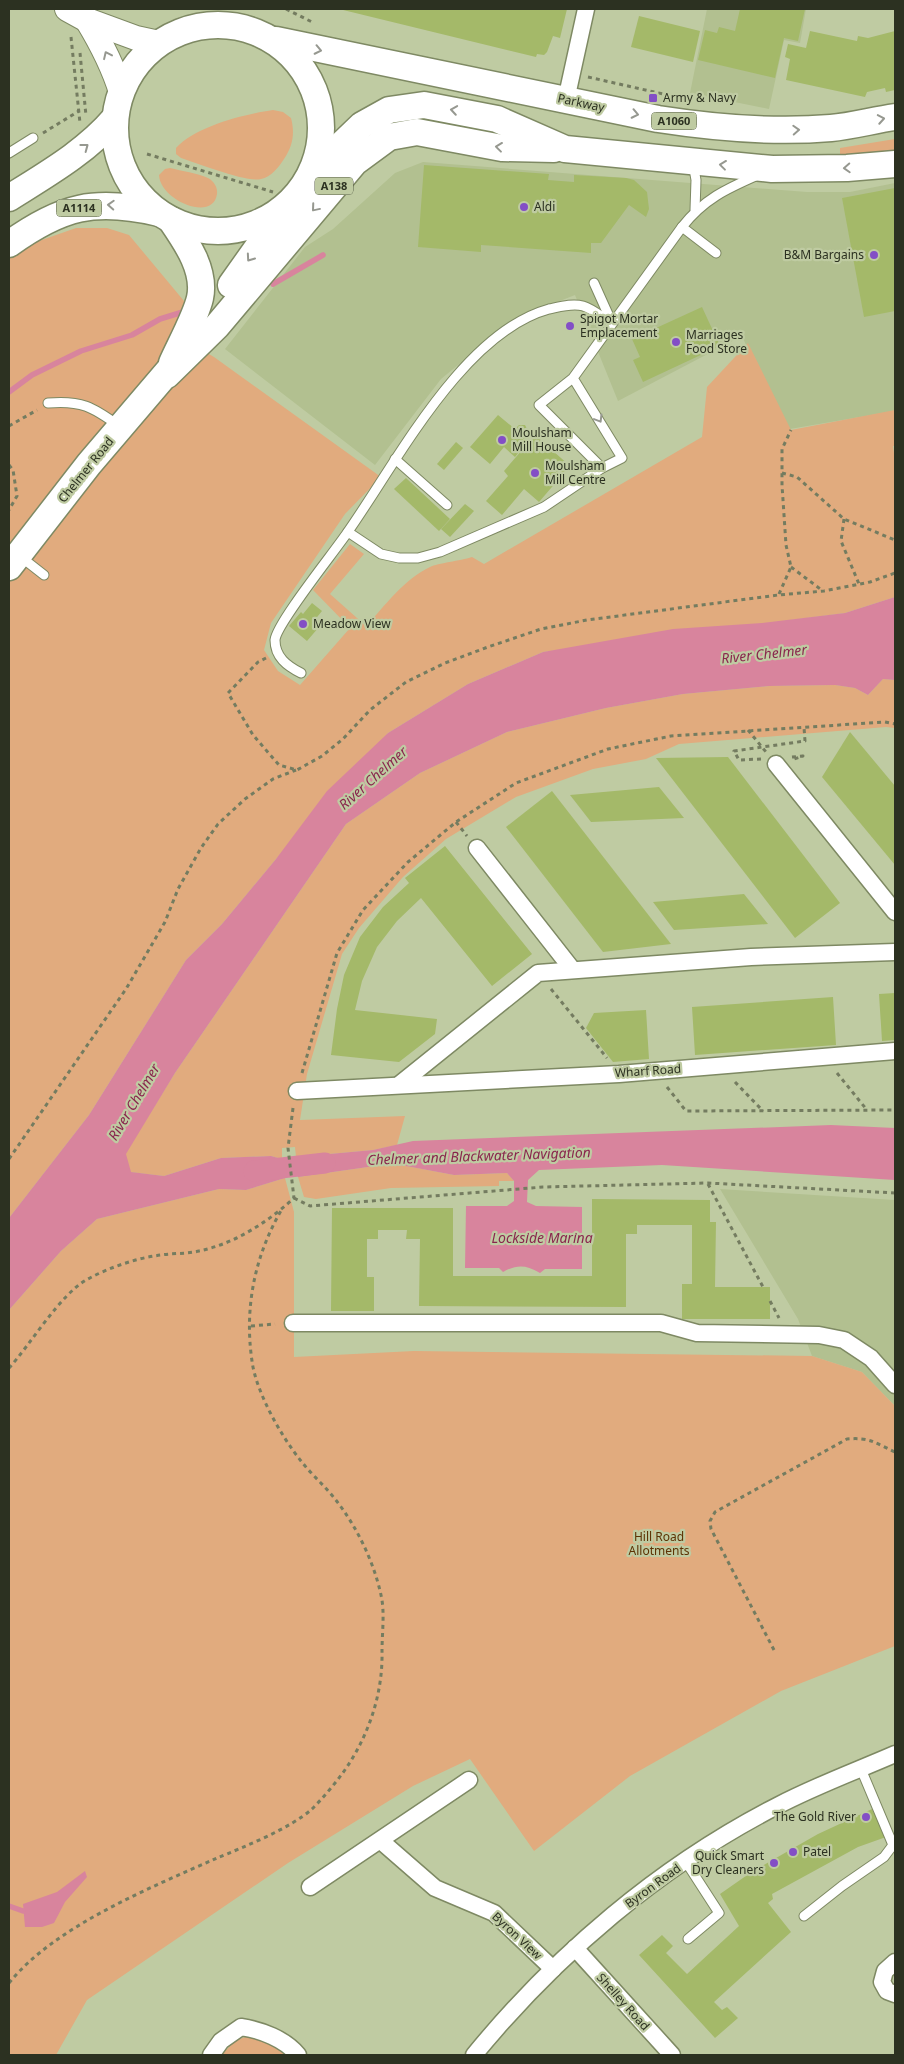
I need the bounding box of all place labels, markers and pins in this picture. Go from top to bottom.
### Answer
place label: Army & Navy [663,89,737,106]
marker: Army & Navy [647,92,659,104]
place label: Aldi [534,198,555,215]
marker: Aldi [518,201,530,213]
place label: B&M Bargains [784,246,864,263]
marker: B&M Bargains [868,249,880,261]
place label: Spigot Mortar Emplacement [580,310,658,341]
marker: Spigot Mortar Emplacement [564,320,576,332]
place label: Marriages Food Store [686,326,747,357]
marker: Marriages Food Store [670,336,682,348]
place label: Moulsham Mill House [512,424,572,455]
marker: Moulsham Mill House [496,434,508,446]
place label: Moulsham Mill Centre [545,457,606,488]
marker: Moulsham Mill Centre [529,467,541,479]
place label: Meadow View [313,615,391,632]
marker: Meadow View [297,618,309,630]
place label: The Gold River [774,1808,856,1825]
marker: The Gold River [860,1811,872,1823]
place label: Patel [803,1843,831,1860]
marker: Patel [787,1846,799,1858]
place label: Quick Smart Dry Cleaners [692,1847,765,1878]
marker: Quick Smart Dry Cleaners [768,1857,780,1869]

